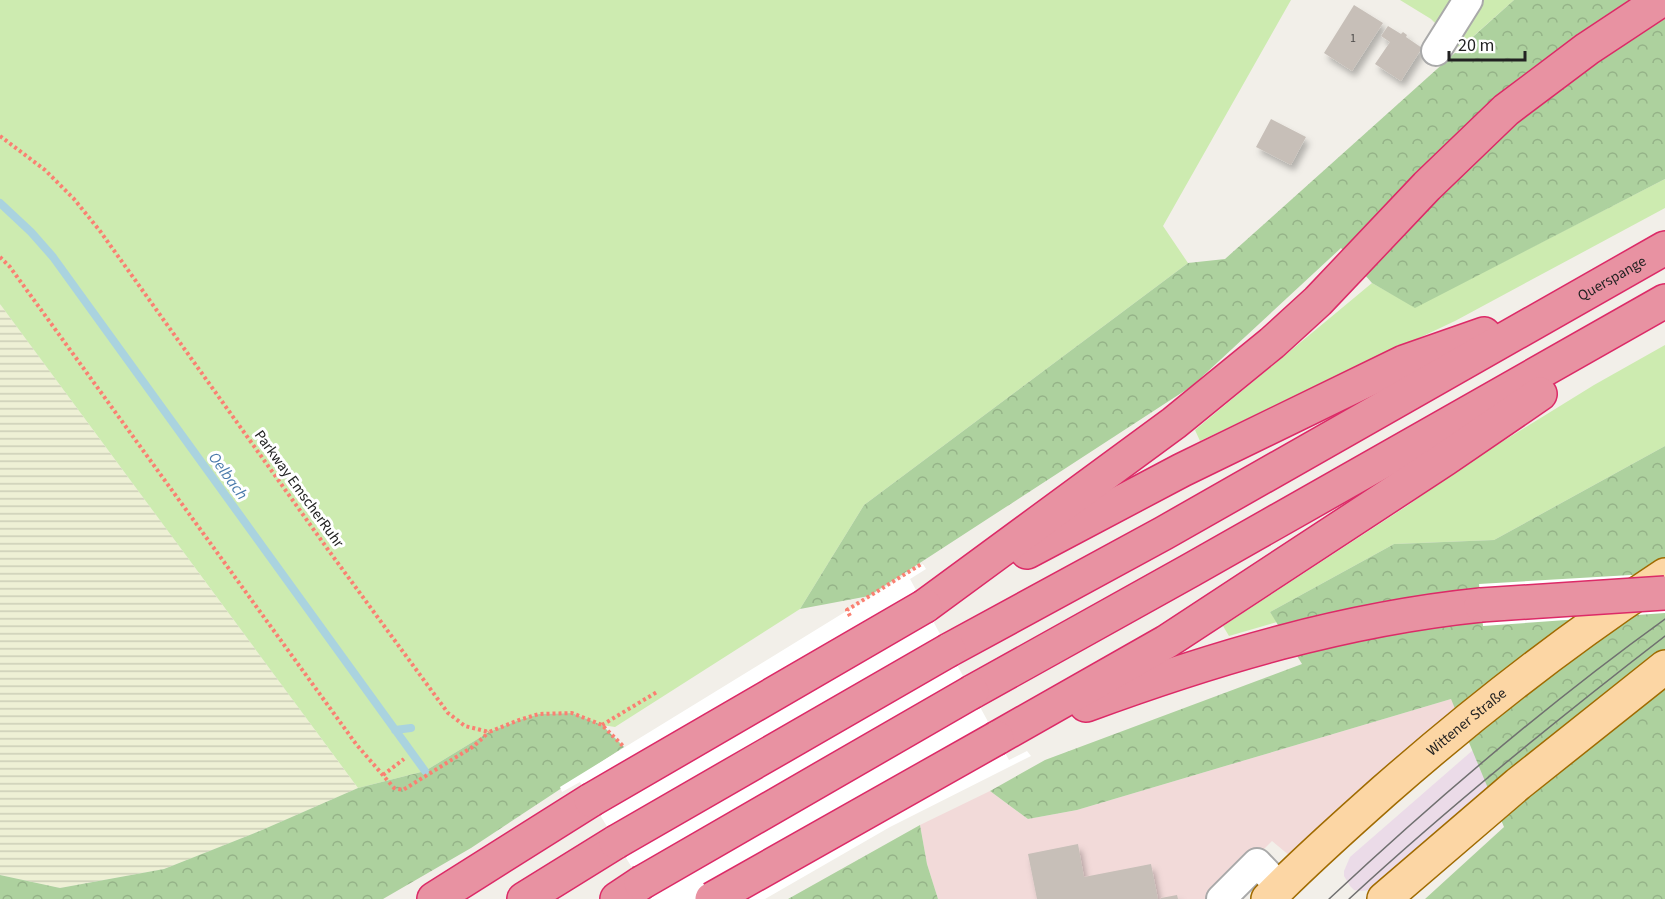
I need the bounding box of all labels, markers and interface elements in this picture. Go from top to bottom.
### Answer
scale bar [1449,24,1526,62]
house number: 1 [1350,30,1356,47]
text: 20 m [1458,33,1494,58]
street label: Querspange [1574,250,1650,306]
street label: Parkway EmscherRuhr [249,426,349,553]
water label: Oelbach [203,448,253,504]
street label: Wittener Straße [1422,683,1511,761]

